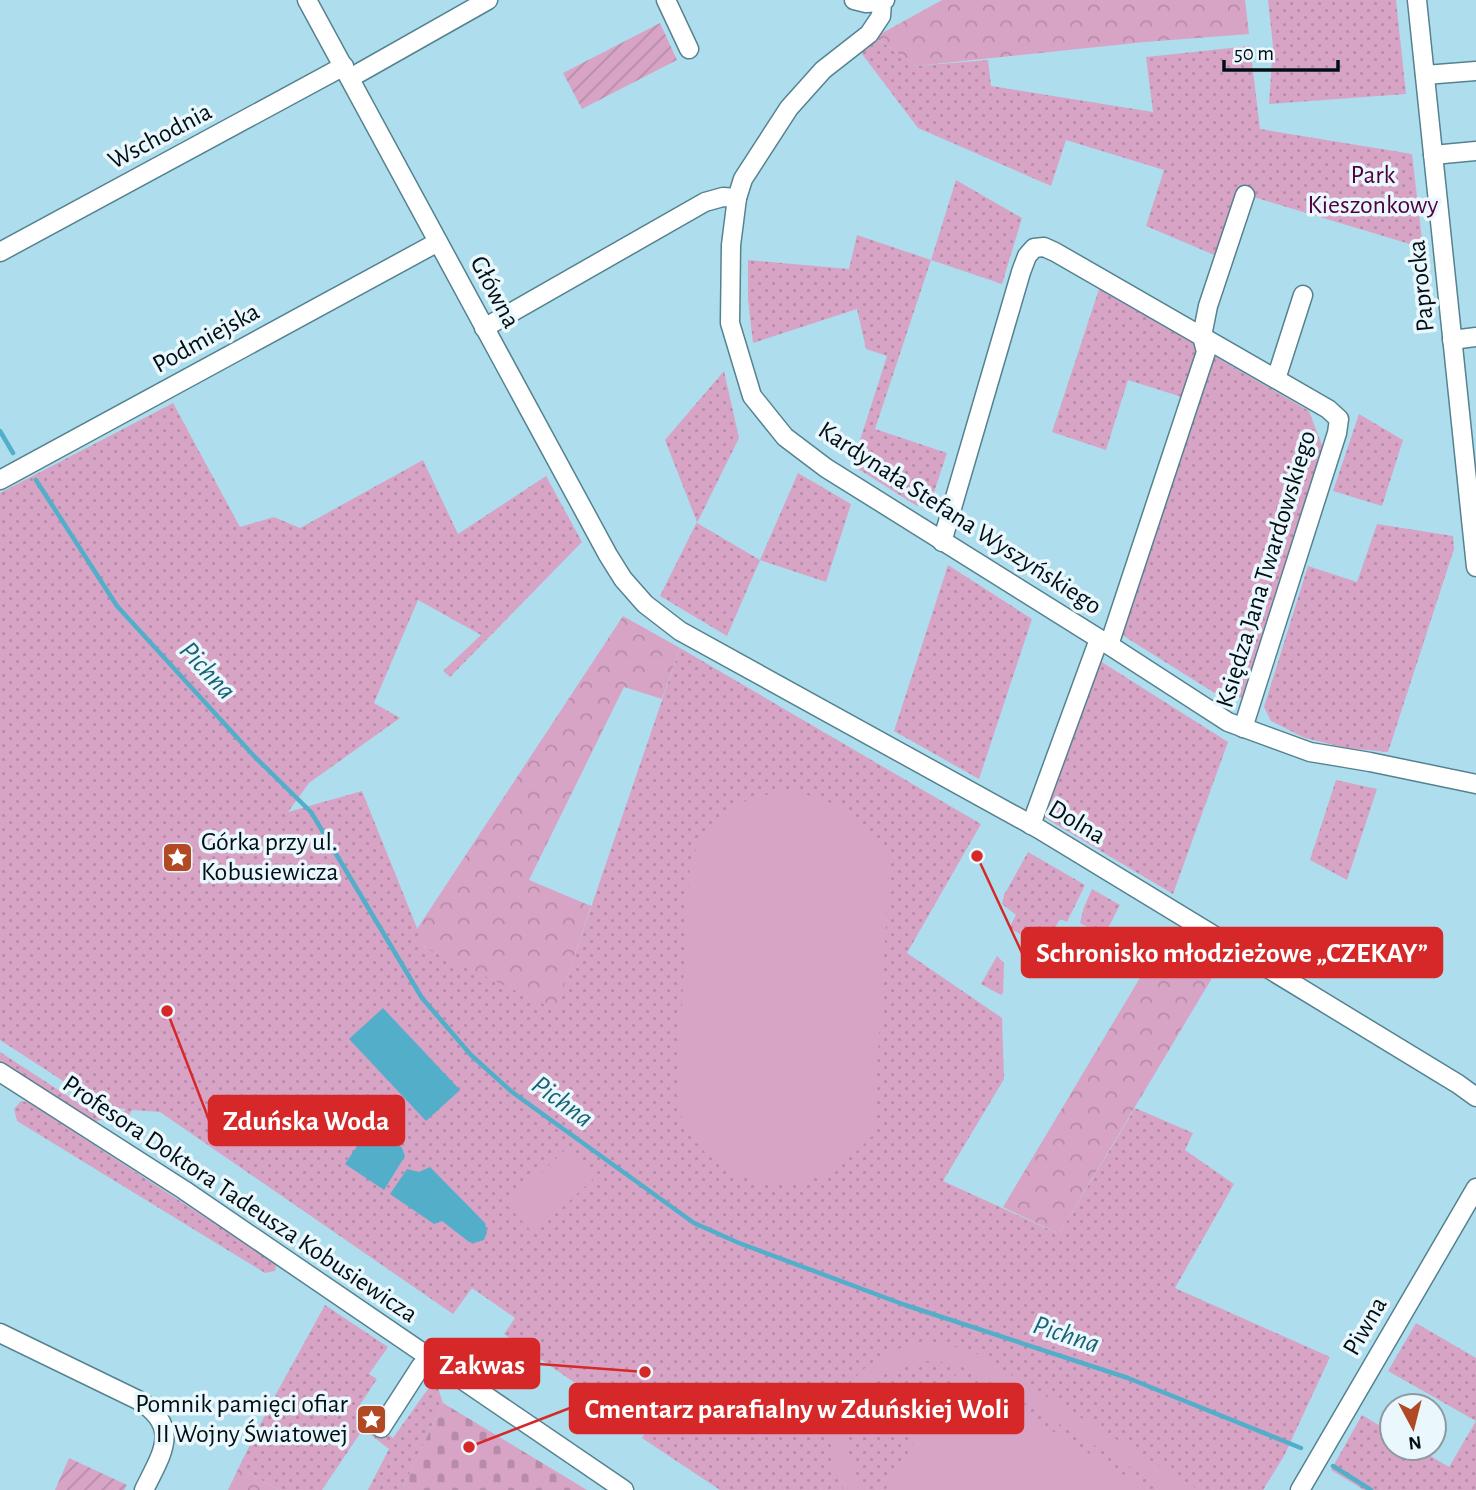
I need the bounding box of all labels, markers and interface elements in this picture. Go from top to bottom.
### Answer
scale bar [1224,28,1338,72]
text: 50 m [1234,43,1274,64]
street label: Wschodnia [104,98,216,174]
park label: Park Kieszonkowy [1308,162,1438,218]
street label: Paprocka [1403,239,1439,333]
street label: Główna [465,252,525,332]
street label: Podmiejska [148,298,264,378]
street label: Kardynała Stefana Wyszyńskiego [814,417,1106,619]
street label: Księdza Jana Twardowskiego [1211,427,1321,711]
water label: Pichna [174,637,240,705]
street label: Dolna [1044,795,1110,849]
place label: Górka przy ul. Kobusiewicza [201,829,338,885]
place icon: Górka przy ul. Kobusiewicza [161,840,195,874]
callout: Schronisko młodzieżowe „CZEKAY” [1022,928,1442,977]
text: Schronisko młodzieżowe „CZEKAY” [1036,940,1428,968]
street label: Profesora Doktora Tadeusza Kobusiewicza [58,1070,422,1328]
water label: Pichna [526,1071,598,1133]
callout: Zduńska Woda [209,1096,404,1145]
text: Zduńska Woda [223,1108,389,1136]
street label: Piwna [1338,1292,1392,1360]
water label: Pichna [1029,1311,1103,1359]
callout: Zakwas [425,1339,539,1388]
text: Zakwas [439,1352,525,1380]
callout: Cmentarz parafialny w Zduńskiej Woli [570,1384,1023,1433]
place label: Pomnik pamięci ofiar II Wojny Światowej [135,1391,349,1447]
north arrow [1378,1392,1448,1462]
text: Cmentarz parafialny w Zduńskiej Woli [585,1396,1009,1424]
place icon: Pomnik pamięci ofiar II Wojny Światowej [354,1402,388,1436]
text: N [1407,1432,1423,1453]

